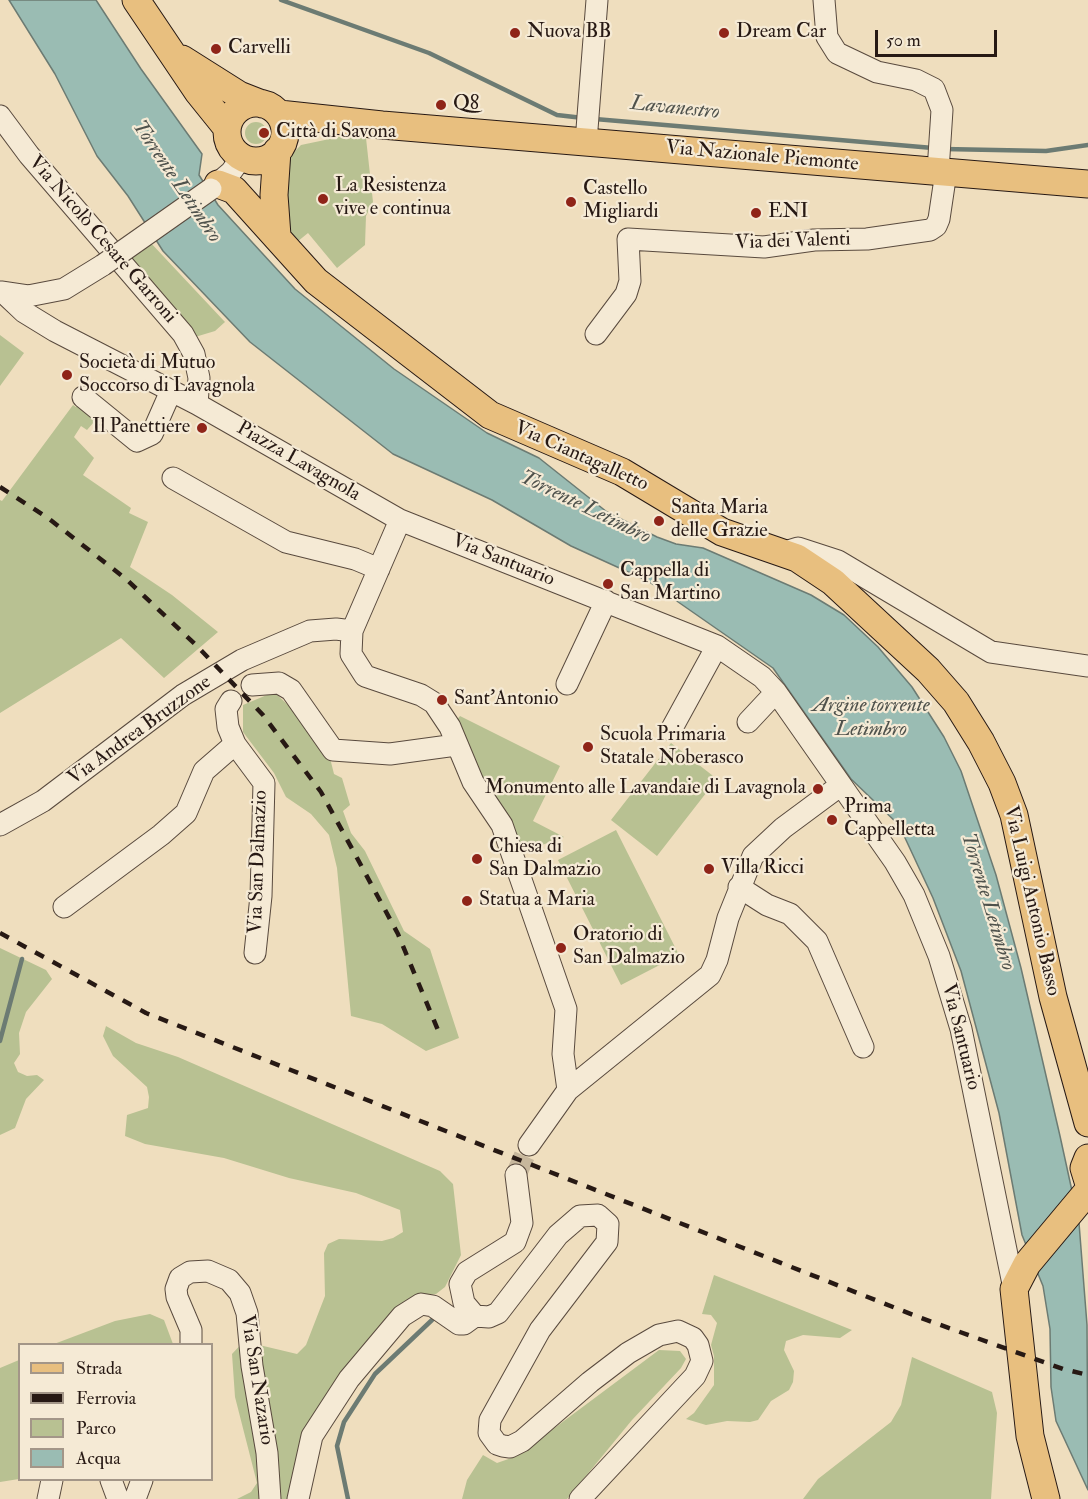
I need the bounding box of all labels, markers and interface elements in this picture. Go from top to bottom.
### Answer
scale bar [878,18,1000,56]
place label: Nuova BB [527,21,611,45]
place label: Dream Car [736,21,826,45]
marker: Nuova BB [508,26,522,40]
marker: Dream Car [717,26,731,40]
text: 50 m [886,29,921,52]
place label: Carvelli [228,37,291,61]
marker: Carvelli [209,42,223,56]
water label: Lavanestro [629,92,721,126]
place label: Q8 [453,93,479,117]
marker: Q8 [434,98,448,112]
water label: Torrente Letimbro [126,116,226,248]
place label: Città di Savona [276,121,396,145]
marker: Città di Savona [257,126,271,140]
street label: Via Nazionale Piemonte [665,137,859,177]
street label: Via Nicolò Cesare Garroni [23,151,181,329]
place label: La Resistenza vive e continua [335,175,451,222]
place label: Castello Migliardi [583,178,659,225]
marker: La Resistenza vive e continua [316,192,330,206]
marker: Castello Migliardi [564,195,578,209]
place label: ENI [768,201,808,225]
marker: ENI [749,206,763,220]
street label: Via dei Valenti [735,228,851,256]
place label: Società di Mutuo Soccorso di Lavagnola [79,352,255,399]
marker: Società di Mutuo Soccorso di Lavagnola [60,368,74,382]
place label: Il Panettiere [92,416,190,440]
street label: Piazza Lavagnola [232,417,364,507]
street label: Via Ciantagalletto [510,417,652,497]
marker: Il Panettiere [195,421,209,435]
water label: Torrente Letimbro [516,466,654,550]
place label: Santa Maria delle Grazie [671,497,768,544]
marker: Santa Maria delle Grazie [652,514,666,528]
street label: Via Santuario [448,530,558,592]
place label: Cappella di San Martino [620,560,720,607]
marker: Cappella di San Martino [601,577,615,591]
street label: Via Andrea Bruzzone [64,671,216,791]
place label: Sant'Antonio [454,688,558,712]
marker: Sant'Antonio [435,693,449,707]
water label: Argine torrente Letimbro [812,693,930,743]
place label: Scuola Primaria Statale Noberasco [600,724,744,771]
marker: Scuola Primaria Statale Noberasco [581,740,595,754]
place label: Monumento alle Lavandaie di Lavagnola [485,777,806,801]
marker: Monumento alle Lavandaie di Lavagnola [811,782,825,796]
street label: Via San Dalmazio [245,790,273,934]
place label: Prima Cappelletta [844,796,935,843]
street label: Via Luigi Antonio Basso [997,804,1065,998]
marker: Prima Cappelletta [825,813,839,827]
water label: Torrente Letimbro [954,830,1020,974]
place label: Chiesa di San Dalmazio [489,836,601,883]
marker: Chiesa di San Dalmazio [470,852,484,866]
place label: Villa Ricci [721,857,804,881]
marker: Villa Ricci [702,862,716,876]
place label: Statua a Maria [479,889,595,913]
marker: Statua a Maria [460,894,474,908]
place label: Oratorio di San Dalmazio [573,924,685,971]
marker: Oratorio di San Dalmazio [554,941,568,955]
street label: Via Santuario [935,981,985,1093]
street label: Via San Nazario [234,1313,278,1447]
legend [18,1343,213,1481]
text: Strada [76,1357,122,1380]
text: Ferrovia [76,1387,136,1410]
text: Parco [76,1417,116,1440]
text: Acqua [76,1447,121,1470]

